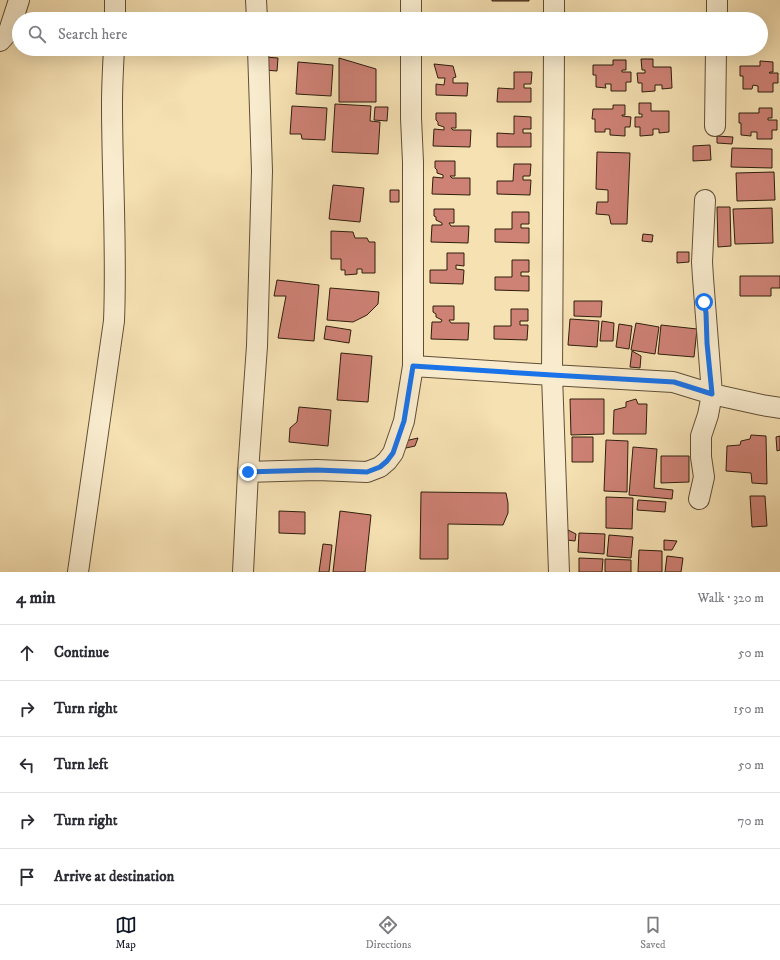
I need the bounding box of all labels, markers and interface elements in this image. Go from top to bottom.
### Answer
search box [12,12,768,56]
icon: search [26,23,48,45]
text: Search here [58,25,127,44]
route start [695,293,713,311]
route end [239,463,257,481]
text: 4 min [16,587,55,609]
text: Walk · 320 m [698,590,764,606]
icon: ahead [16,642,38,664]
text: Continue [54,643,109,662]
text: 50 m [738,645,764,661]
icon: right [16,698,38,720]
text: Turn right [54,699,117,718]
text: 150 m [733,701,764,717]
icon: left [16,754,38,776]
text: Turn left [54,755,108,774]
text: 50 m [738,757,764,773]
icon: right [16,810,38,832]
text: Turn right [54,811,117,830]
text: 70 m [738,813,764,829]
icon: arrive [16,866,38,888]
text: Arrive at destination [54,867,174,886]
tab: Map [115,914,137,952]
tab: Directions [366,914,411,952]
tab: Saved [640,914,665,952]

